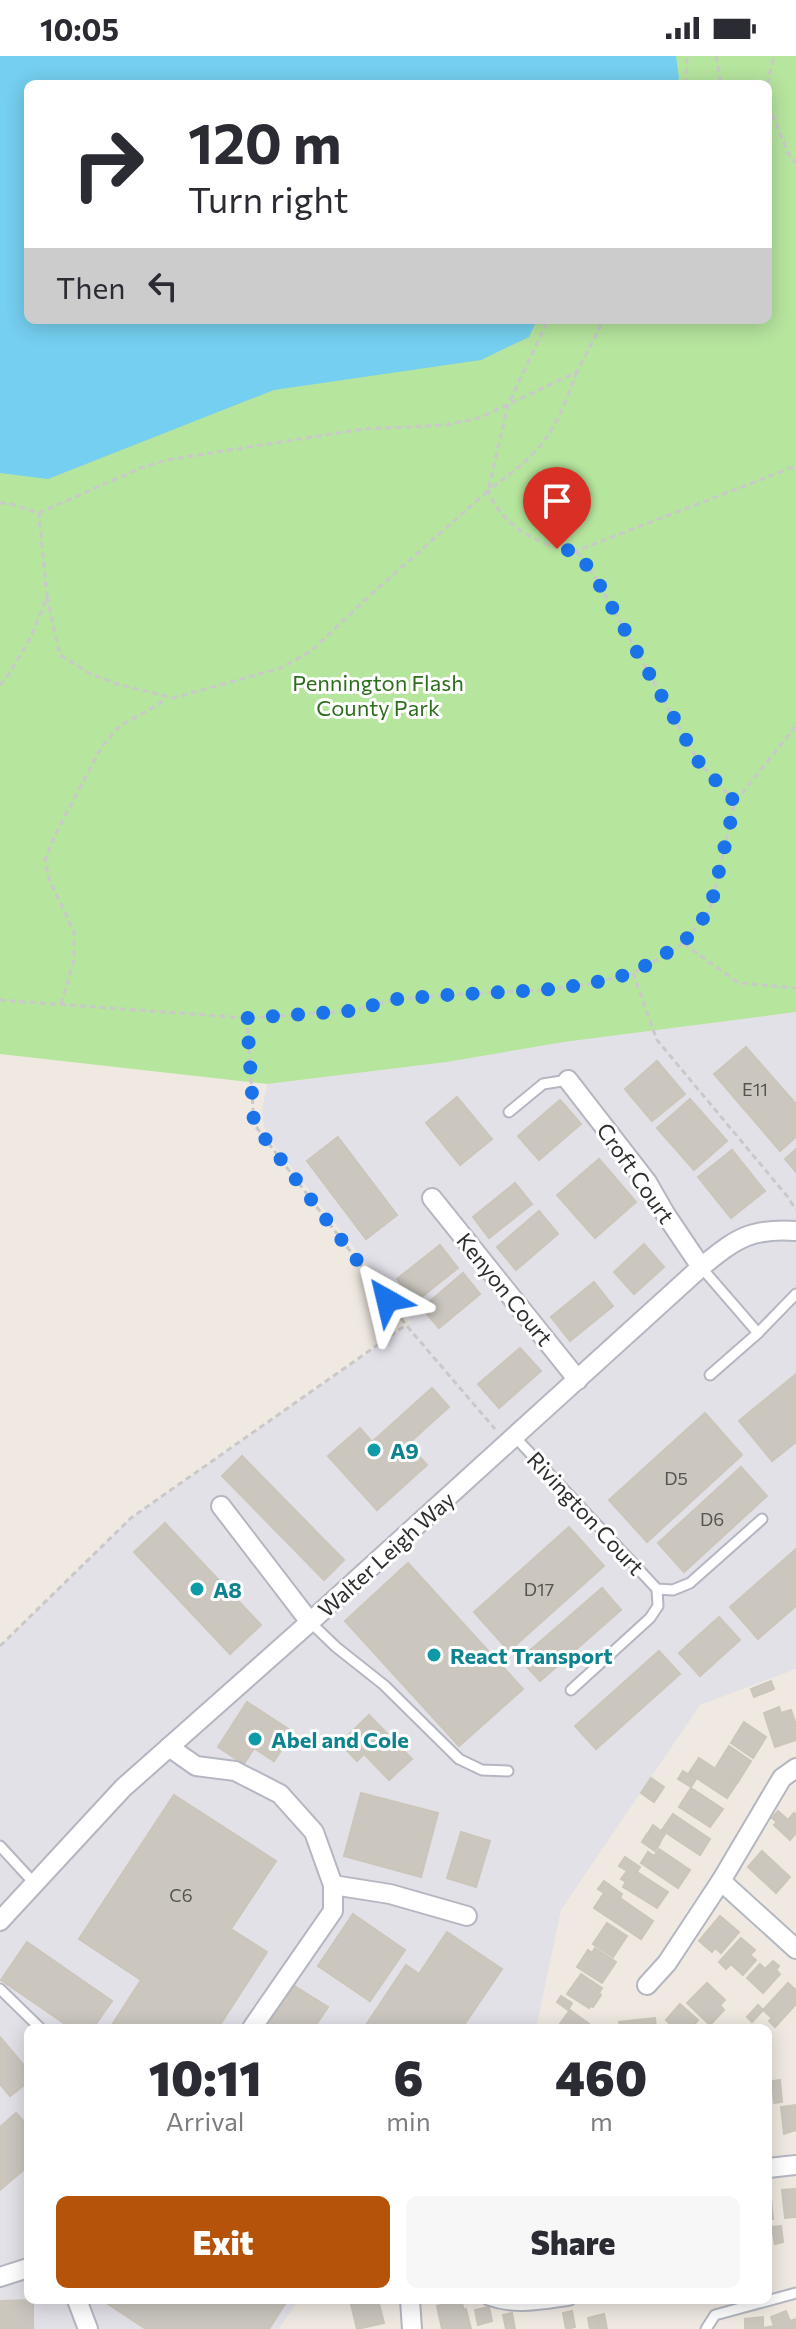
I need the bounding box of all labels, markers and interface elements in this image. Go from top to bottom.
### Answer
text: 10:05 [40,10,119,47]
text: 120 m [188,107,342,176]
icon: right [56,112,160,216]
text: Turn right [188,176,349,220]
icon: left [141,264,185,308]
text: Then [56,268,125,305]
pin [523,467,591,549]
icon: arrive [535,479,579,523]
park label: Pennington Flash County Park [292,669,464,721]
house number: E11 [742,1078,768,1100]
street label: Croft Court [591,1117,681,1229]
street label: Kenyon Court [451,1227,559,1351]
position arrow [345,1258,429,1342]
place label: A9 [390,1437,419,1464]
marker: A9 [365,1441,383,1459]
street label: Rivington Court [522,1446,650,1580]
house number: D5 [664,1467,688,1489]
street label: Walter Leigh Way [312,1486,460,1622]
house number: D6 [700,1508,724,1530]
place label: A8 [213,1576,242,1603]
house number: D17 [524,1578,554,1600]
marker: A8 [188,1580,206,1598]
place label: React Transport [450,1642,613,1669]
marker: React Transport [425,1646,443,1664]
place label: Abel and Cole [271,1726,409,1753]
marker: Abel and Cole [246,1730,264,1748]
house number: C6 [169,1884,193,1906]
text: 10:11 [149,2047,262,2106]
text: 6 [393,2047,423,2106]
text: 460 [555,2047,647,2106]
text: Arrival [166,2105,244,2136]
text: min [386,2105,431,2136]
text: m [590,2105,613,2136]
button: Exit [56,2196,390,2288]
button: Share [406,2196,740,2288]

